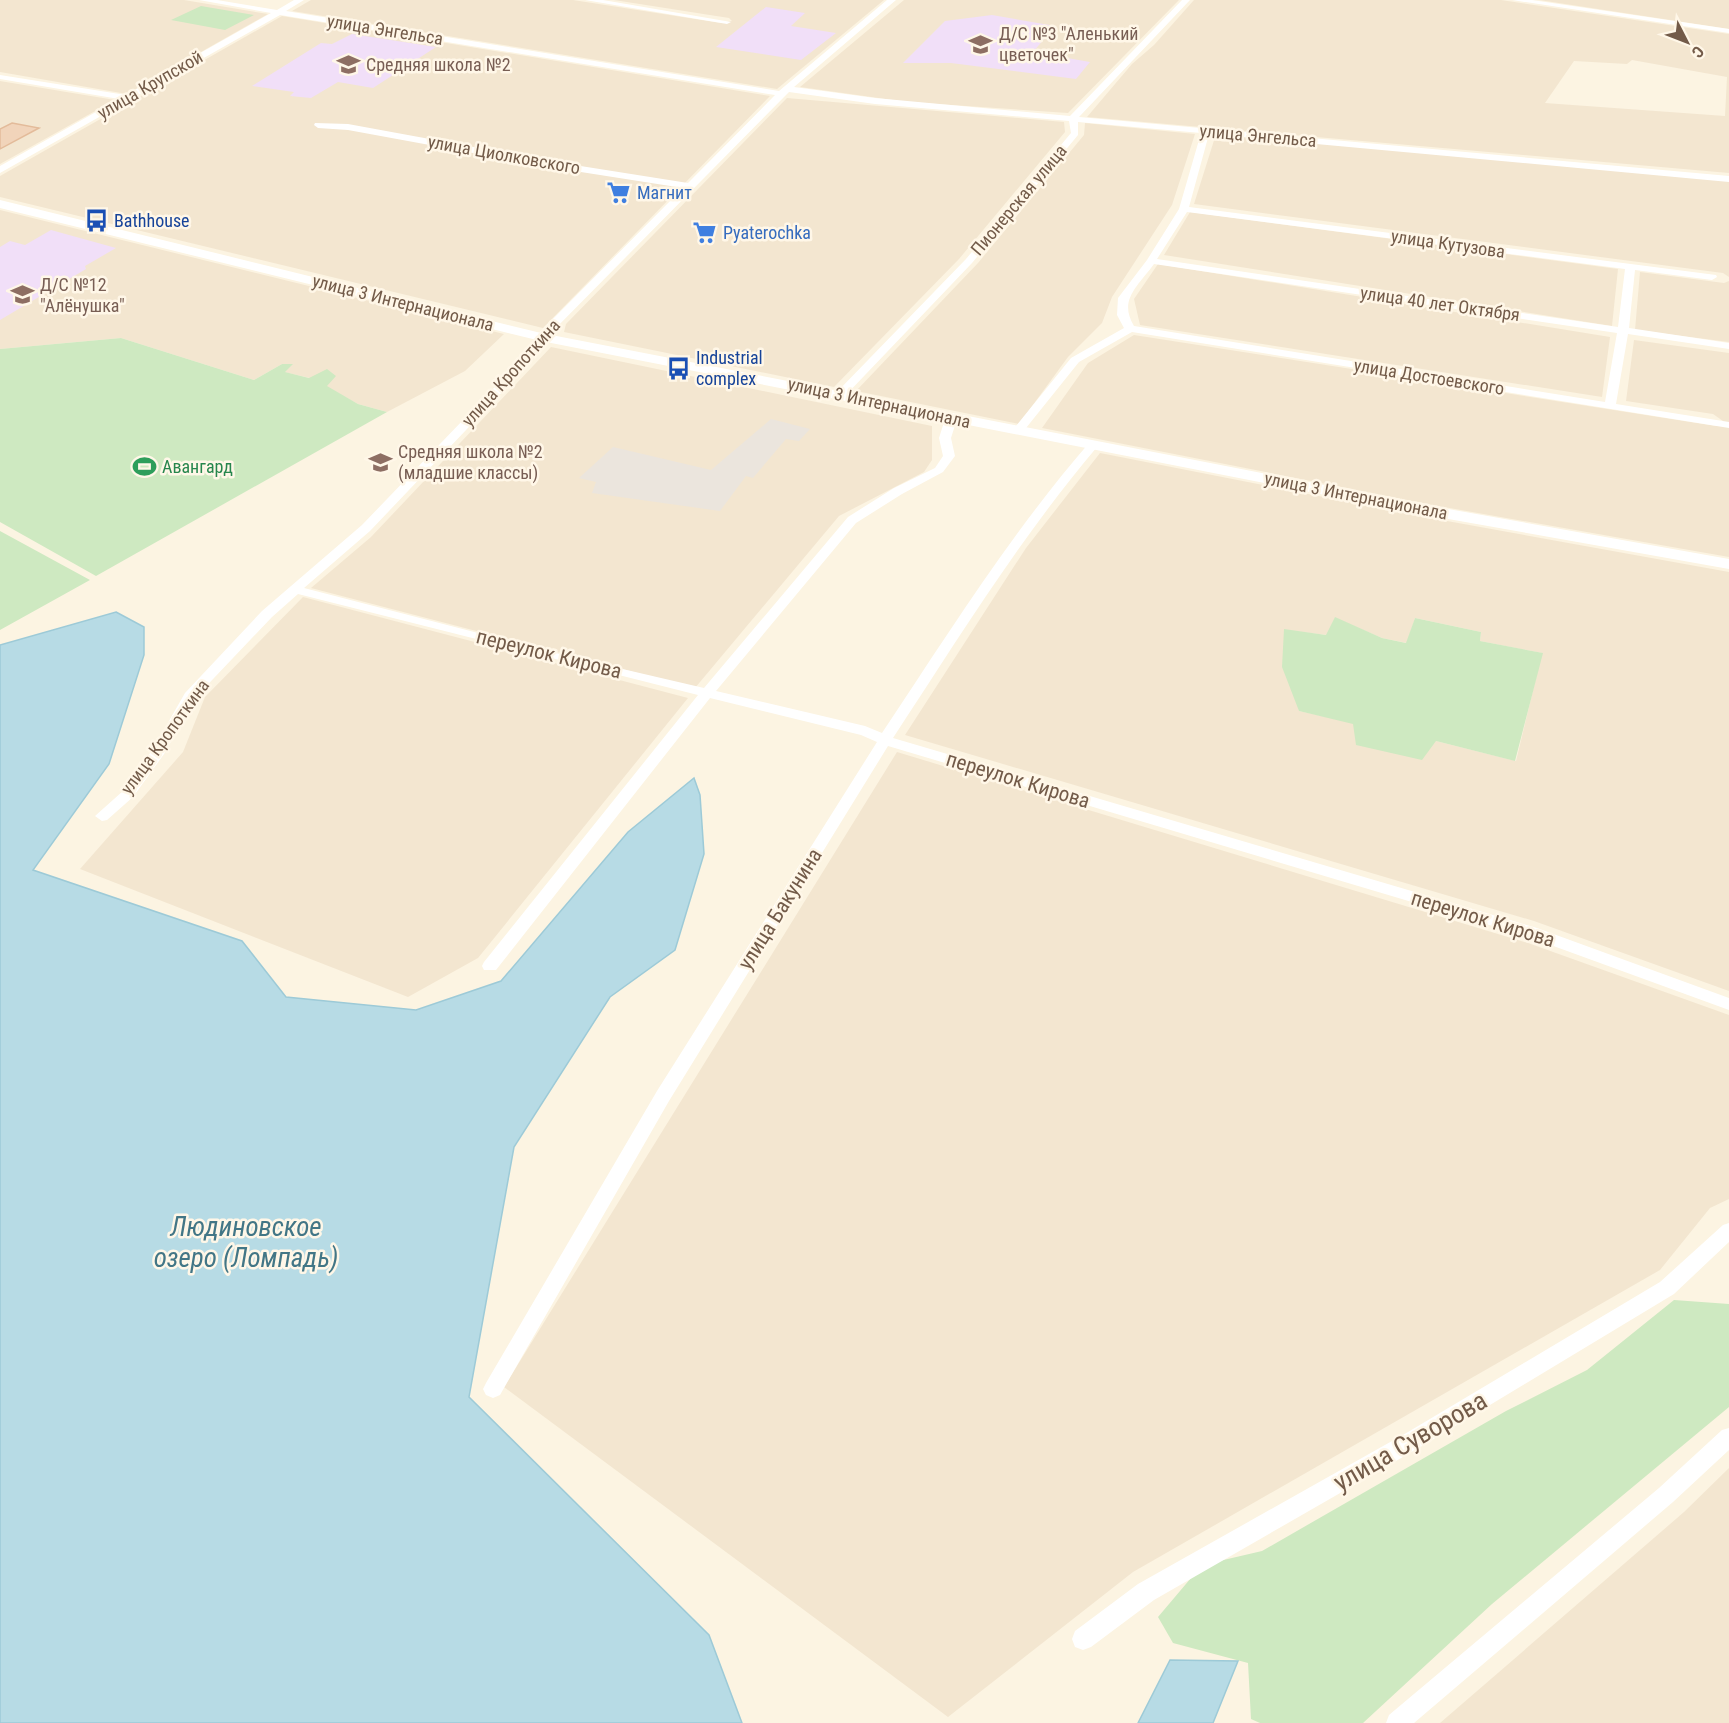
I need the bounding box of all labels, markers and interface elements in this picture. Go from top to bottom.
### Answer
street label: улица Энгельса [326,10,445,49]
north arrow [1657,12,1717,72]
place label: Д/С №3 "Аленький цветочек" [999,23,1139,65]
school or university icon: Д/С №3 "Аленький цветочек" [968,31,994,57]
text: С [1688,42,1708,61]
street label: улица Крупской [93,46,206,123]
school or university icon: Средняя школа №2 [335,52,361,78]
place label: Средняя школа №2 [366,54,511,75]
street label: улица Энгельса [1199,120,1317,151]
street label: улица Циолковского [426,131,582,178]
street label: Пионерская улица [966,140,1071,259]
supermarket icon: Магнит [606,180,632,206]
place label: Магнит [637,182,692,203]
bus stop icon: Bathhouse [83,208,109,234]
place label: Bathhouse [114,210,190,231]
supermarket icon: Pyaterochka [692,220,718,246]
place label: Pyaterochka [723,222,811,243]
street label: улица Кутузова [1390,225,1506,262]
street label: улица 3 Интернационала [310,270,496,335]
place label: Д/С №12 "Алёнушка" [40,274,125,316]
school or university icon: Д/С №12 "Алёнушка" [9,282,35,308]
street label: улица 40 лет Октября [1359,282,1521,325]
street label: улица Кропоткина [457,315,564,431]
place label: Industrial complex [696,347,763,389]
street label: улица Достоевского [1352,354,1506,399]
bus stop icon: Industrial complex [665,355,691,381]
street label: улица 3 Интернационала [786,373,972,432]
place label: Средняя школа №2 (младшие классы) [398,441,543,484]
school or university icon: Средняя школа №2 (младшие классы) [367,449,393,475]
sports icon: Авангард [131,454,157,480]
place label: Авангард [162,456,233,477]
street label: улица 3 Интернационала [1263,467,1450,524]
street label: переулок Кирова [474,624,624,684]
street label: улица Кропоткина [116,675,213,798]
street label: переулок Кирова [943,747,1093,813]
street label: улица Бакунина [733,844,827,974]
street label: переулок Кирова [1408,886,1558,952]
water label: Людиновское озеро (Ломпадь) [154,1211,338,1274]
street label: улица Суворова [1328,1385,1492,1497]

